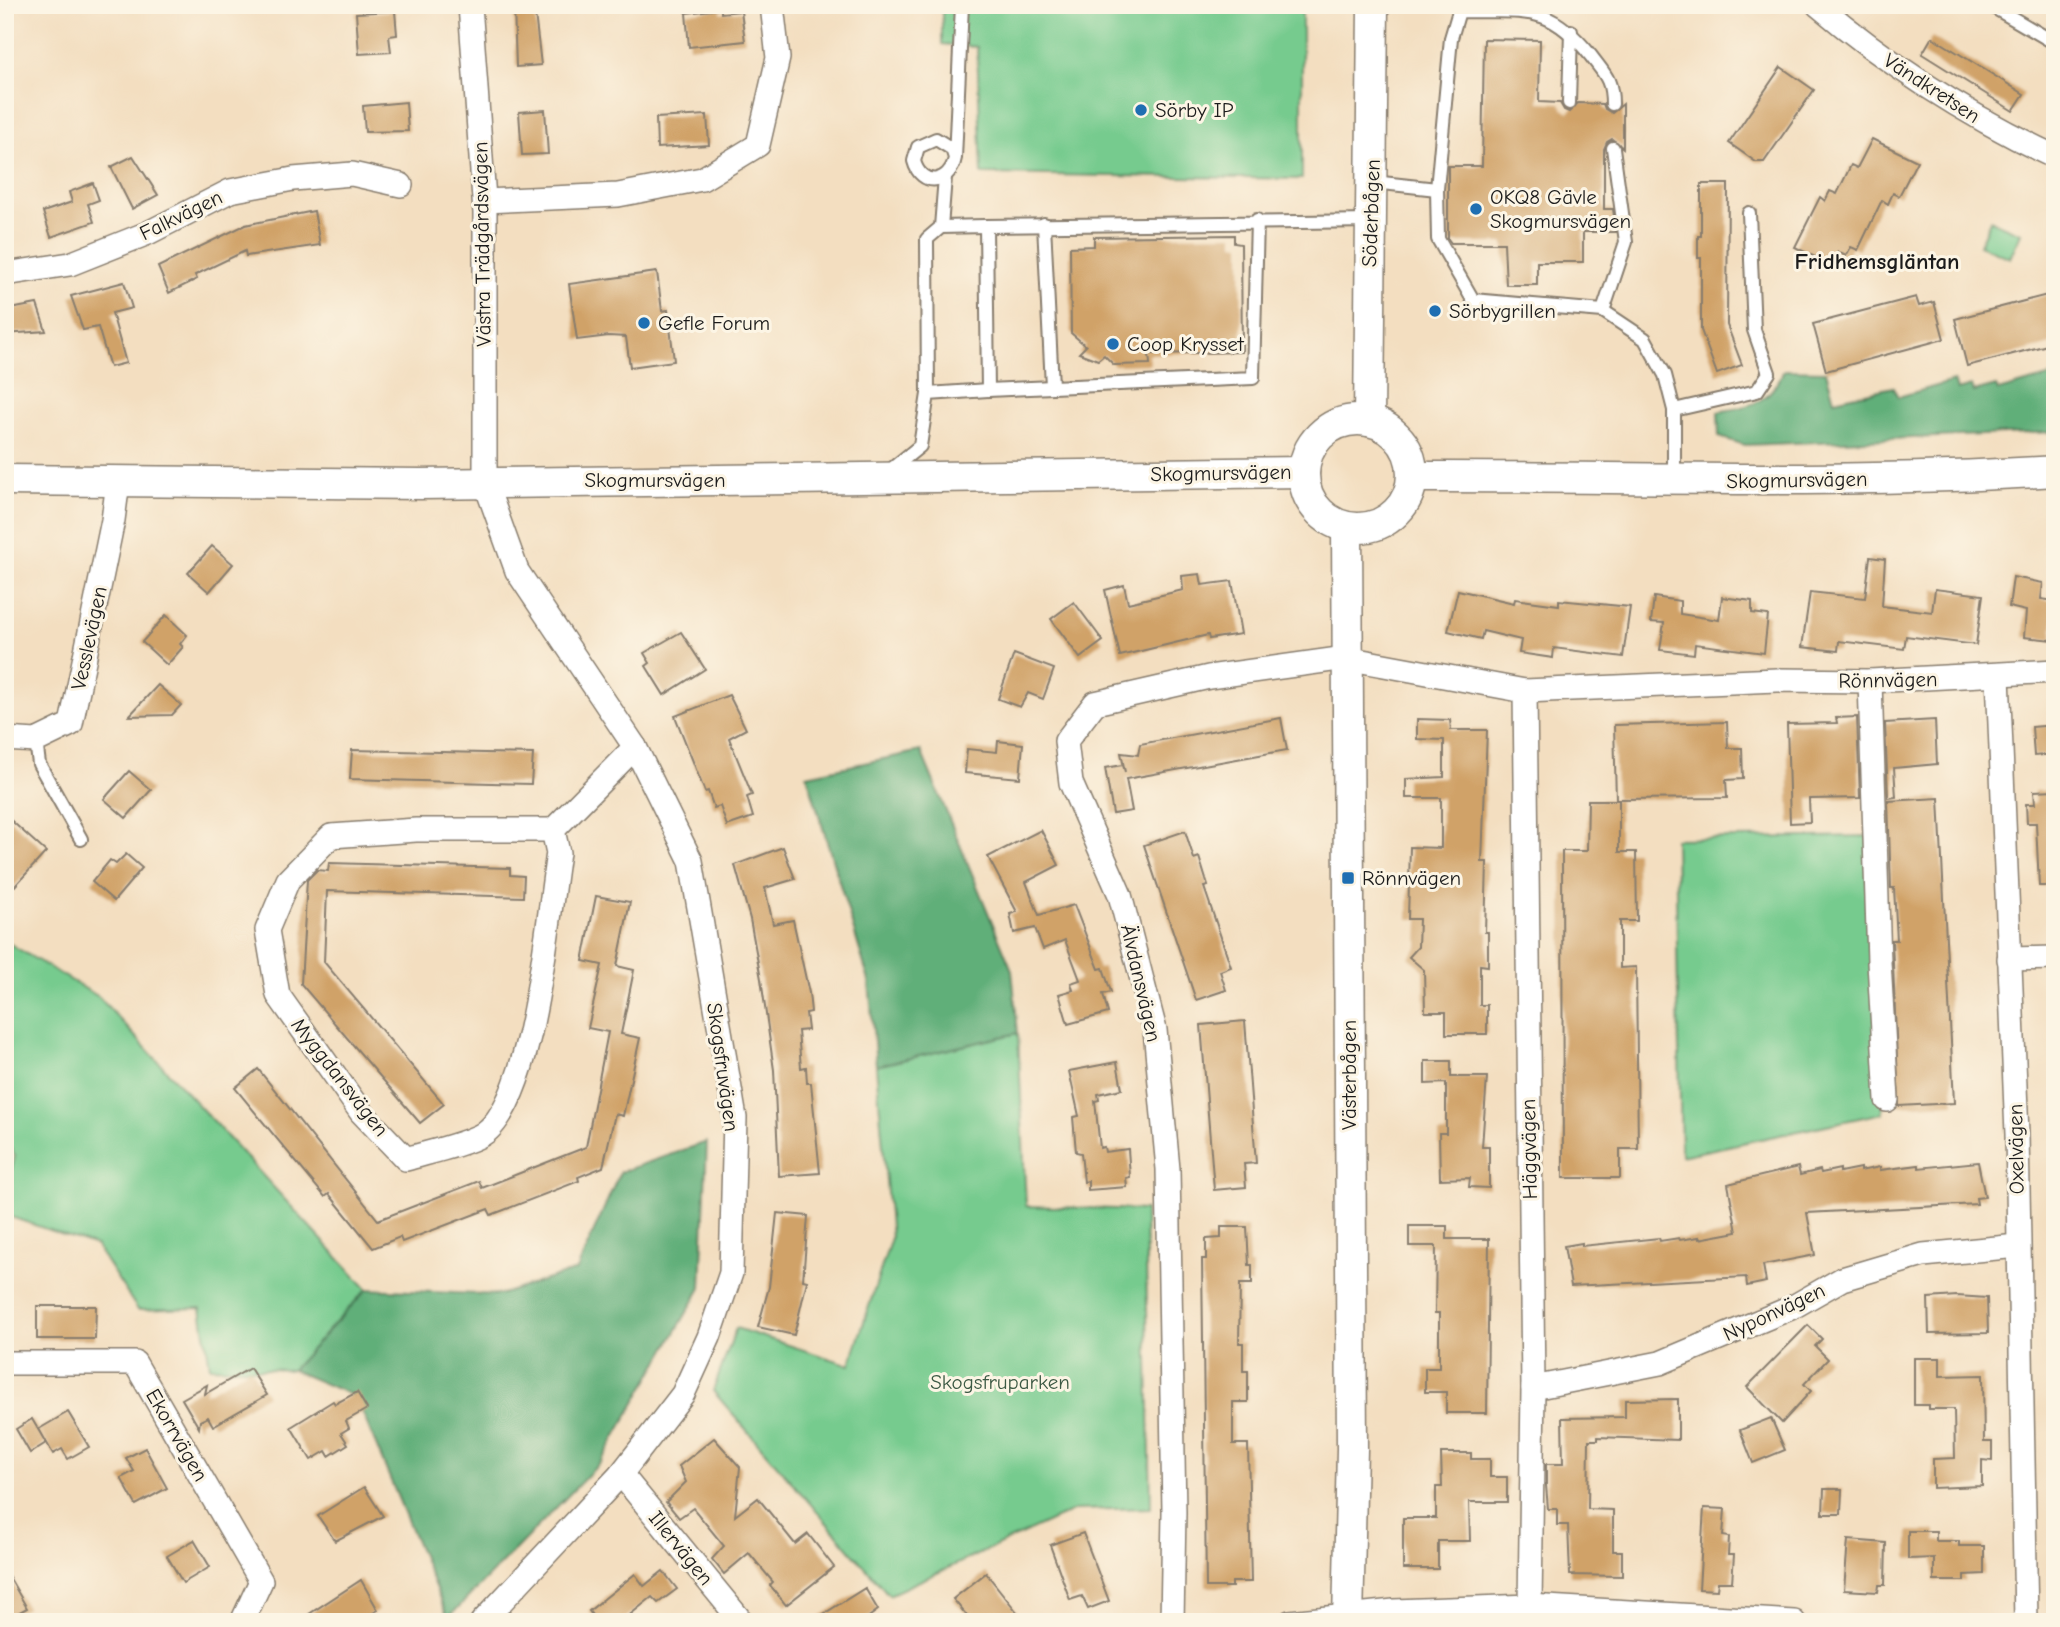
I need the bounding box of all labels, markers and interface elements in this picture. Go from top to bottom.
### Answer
street label: Vändkretsen [1879,48,1985,128]
place label: Sörby IP [1155,98,1234,122]
marker: Sörby IP [1133,102,1149,118]
street label: Västra Trädgårdsvägen [468,141,496,347]
street label: Söderbågen [1357,159,1385,267]
street label: Falkvägen [136,185,226,245]
place label: OKQ8 Gävle Skogmursvägen [1490,185,1631,233]
marker: OKQ8 Gävle Skogmursvägen [1468,201,1484,217]
district label: Fridhemsgläntan [1794,248,1960,275]
place label: Sörbygrillen [1449,299,1556,323]
marker: Sörbygrillen [1427,303,1443,319]
place label: Gefle Forum [658,311,770,335]
marker: Gefle Forum [636,315,652,331]
place label: Coop Krysset [1127,332,1245,356]
marker: Coop Krysset [1105,336,1121,352]
street label: Skogmursvägen [1150,460,1292,486]
street label: Skogmursvägen [1726,467,1868,493]
street label: Skogmursvägen [584,468,726,492]
street label: Vesslevägen [66,584,112,692]
street label: Rönnvägen [1838,667,1938,693]
place label: Rönnvägen [1362,866,1461,890]
marker: Rönnvägen [1340,870,1356,886]
street label: Älvdansvägen [1116,922,1166,1044]
street label: Skogsfruvägen [702,1001,744,1133]
street label: Myggdansvägen [286,1013,394,1141]
street label: Västerbågen [1337,1020,1361,1130]
street label: Häggvägen [1516,1098,1542,1200]
street label: Oxelvägen [2003,1104,2029,1194]
street label: Nyponvägen [1719,1278,1829,1346]
park label: Skogsfruparken [930,1370,1070,1394]
street label: Ekorrvägen [141,1385,213,1485]
street label: Illervägen [644,1506,718,1590]

